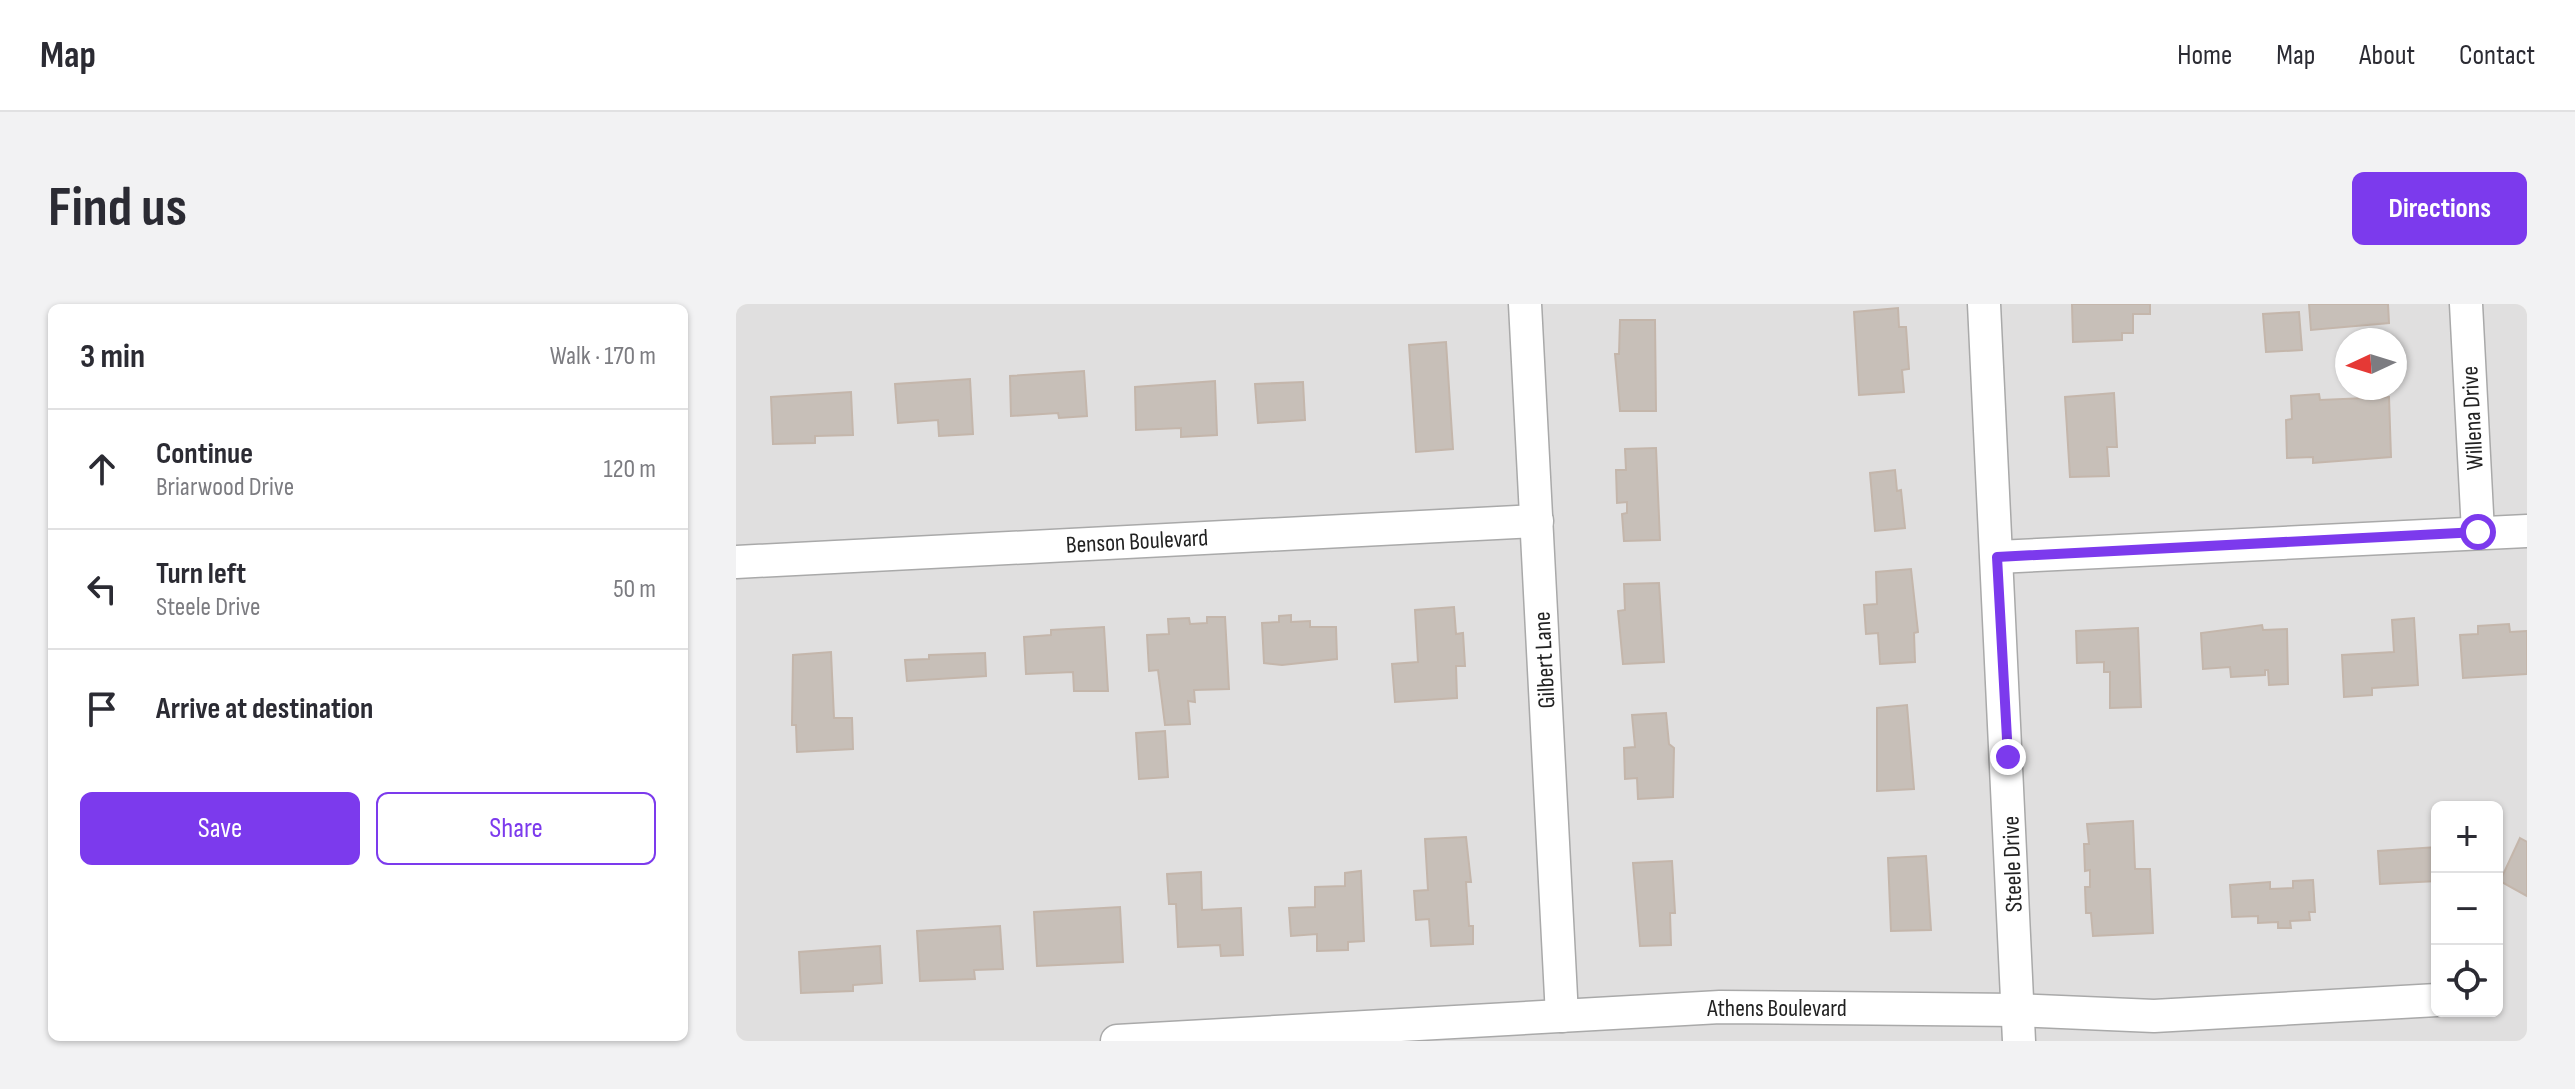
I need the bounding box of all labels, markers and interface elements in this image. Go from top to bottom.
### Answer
text: Map [40,33,96,78]
text: Home [2177,39,2232,72]
text: Map [2276,39,2315,72]
text: About [2359,39,2415,72]
text: Contact [2459,39,2535,72]
button: Directions [2352,172,2527,245]
text: Find us [48,175,187,242]
north arrow [2335,328,2407,400]
text: 3 min [80,336,145,377]
text: Walk · 170 m [550,341,656,372]
street label: Willena Drive [2455,365,2490,471]
text: Continue [156,436,253,472]
icon: ahead [80,447,124,491]
text: 120 m [603,454,656,485]
text: Briarwood Drive [156,472,294,503]
route start [2460,514,2496,550]
street label: Benson Boulevard [1065,523,1209,560]
text: Turn left [156,556,246,592]
icon: left [80,567,124,611]
text: 50 m [613,574,656,605]
text: Steele Drive [156,592,261,623]
street label: Gilbert Lane [1527,611,1562,709]
icon: arrive [80,687,124,731]
text: Arrive at destination [156,691,373,727]
route end [1990,739,2026,775]
button: Save [80,792,360,865]
button: Share [376,792,656,865]
map controls [2431,801,2503,1017]
button: + [2431,801,2503,873]
street label: Steele Drive [1996,815,2029,913]
button: − [2431,873,2503,945]
button: locate [2431,945,2503,1017]
street label: Athens Boulevard [1706,994,1847,1023]

